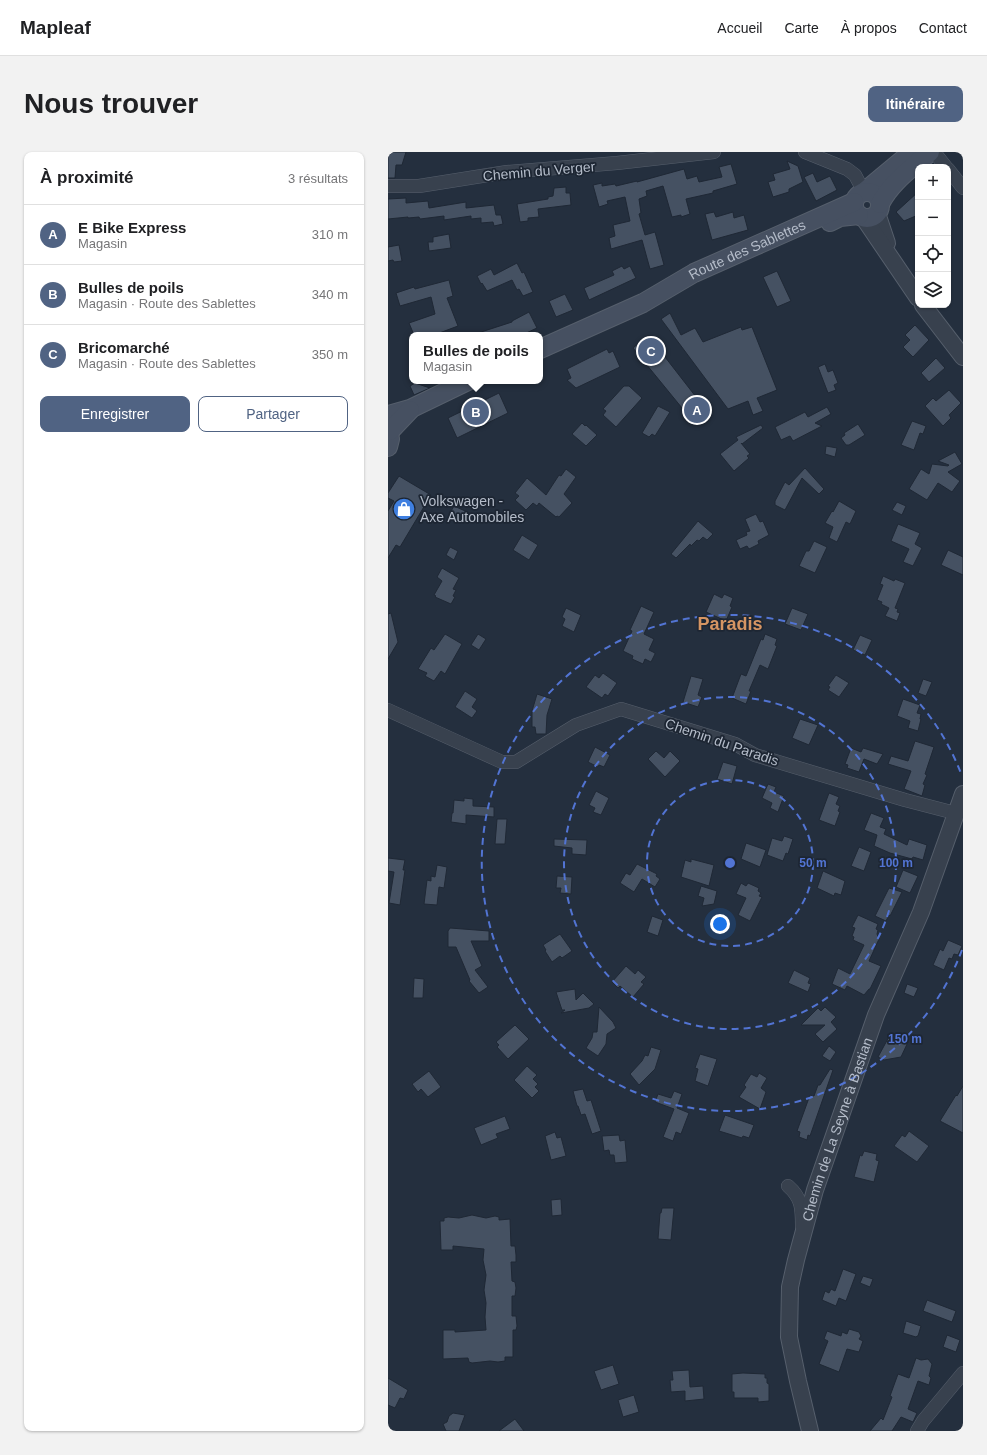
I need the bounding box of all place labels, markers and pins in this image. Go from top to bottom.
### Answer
pin: C [638,336,664,366]
pin: A [684,395,710,425]
pin: B [463,397,489,427]
place label: Volkswagen - Axe Automobiles [420,493,524,525]
shop icon: Volkswagen - Axe Automobiles [391,496,417,522]
centre of rings [723,856,737,870]

